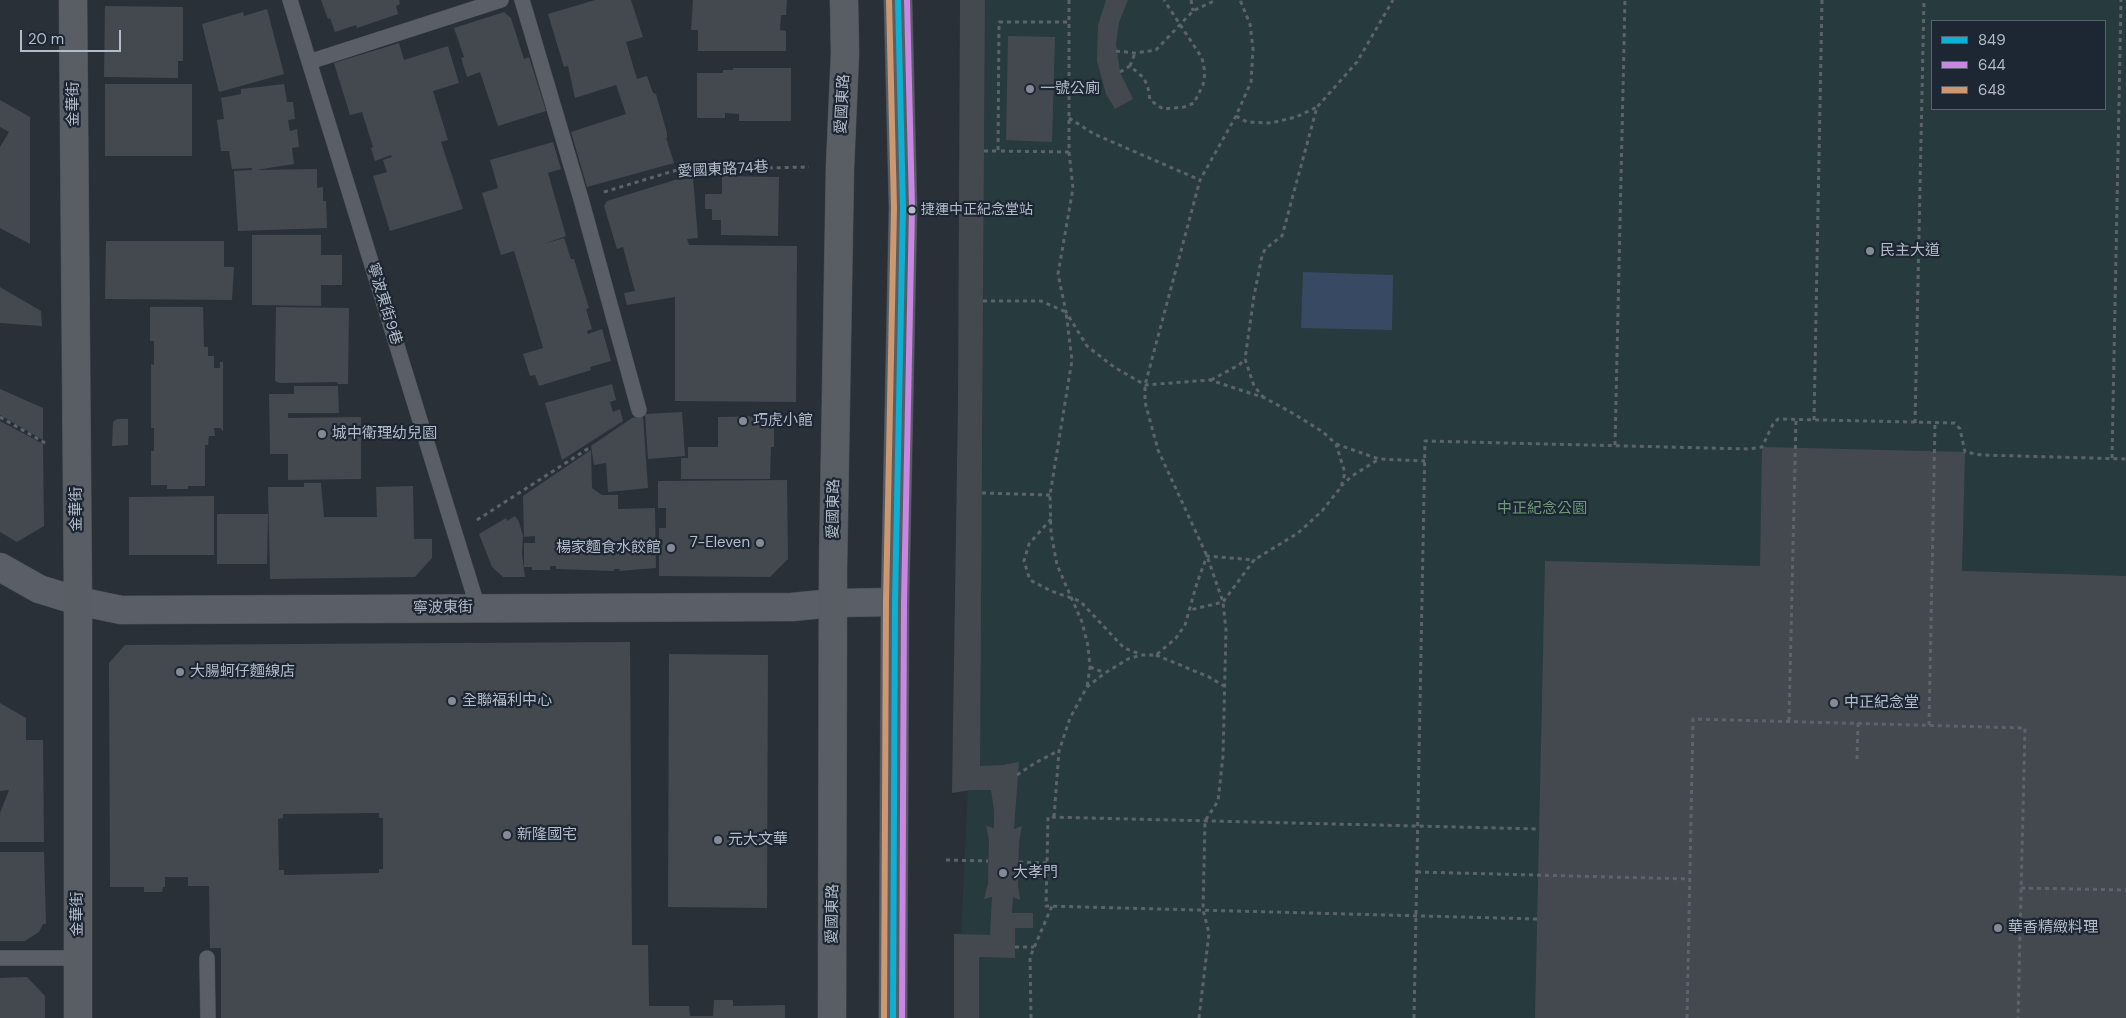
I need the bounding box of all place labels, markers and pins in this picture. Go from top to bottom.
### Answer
place label: 一號公廁 [1040,80,1100,98]
marker: 一號公廁 [1024,83,1036,95]
place label: 捷運中正紀念堂站 [921,202,1033,218]
marker: 捷運中正紀念堂站 [907,205,917,215]
place label: 民主大道 [1880,242,1940,260]
marker: 民主大道 [1864,245,1876,257]
place label: 巧虎小館 [753,412,813,430]
marker: 巧虎小館 [737,415,749,427]
place label: 城中衛理幼兒園 [332,425,437,443]
marker: 城中衛理幼兒園 [316,428,328,440]
place label: 7-Eleven [690,534,750,552]
marker: 7-Eleven [754,537,766,549]
place label: 楊家麵食水餃館 [556,539,661,557]
marker: 楊家麵食水餃館 [665,542,677,554]
place label: 大腸蚵仔麵線店 [190,663,295,681]
marker: 大腸蚵仔麵線店 [174,666,186,678]
place label: 全聯福利中心 [462,692,552,710]
place label: 中正紀念堂 [1844,694,1919,712]
marker: 全聯福利中心 [446,695,458,707]
marker: 中正紀念堂 [1828,697,1840,709]
place label: 新隆國宅 [517,826,577,844]
marker: 新隆國宅 [501,829,513,841]
place label: 元大文華 [728,831,788,849]
marker: 元大文華 [712,834,724,846]
place label: 大孝門 [1013,864,1058,882]
marker: 大孝門 [997,867,1009,879]
place label: 華香精緻料理 [2008,919,2098,937]
marker: 華香精緻料理 [1992,922,2004,934]

